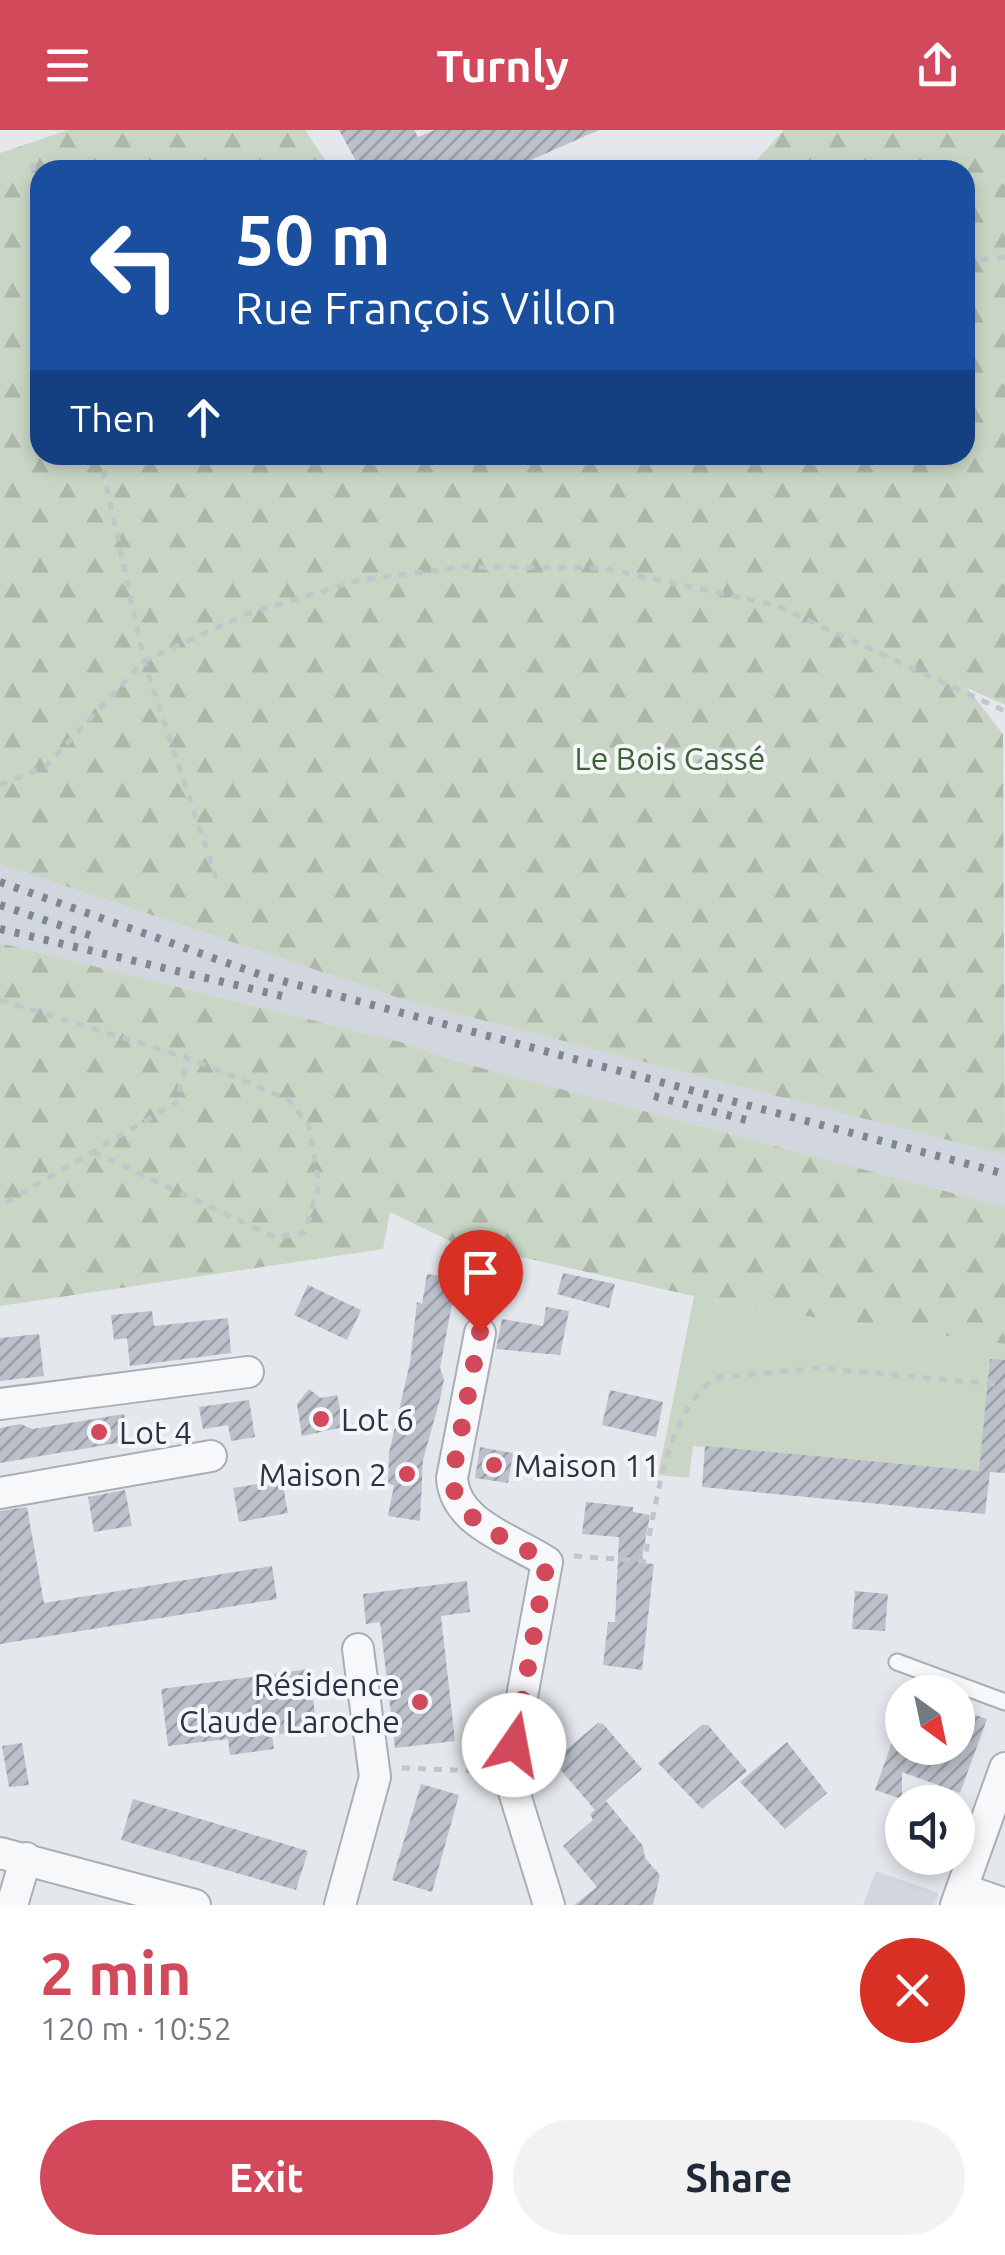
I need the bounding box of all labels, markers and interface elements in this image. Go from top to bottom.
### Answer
icon: menu [40,38,95,93]
icon: share [910,38,965,93]
text: Turnly [436,40,569,91]
icon: left [70,200,200,330]
text: 50 m [235,200,391,278]
text: Rue François Villon [235,282,617,333]
icon: ahead [176,390,231,445]
text: Then [70,397,156,439]
park label: Le Bois Cassé [575,740,765,776]
pin [438,1230,523,1333]
icon: arrive [453,1245,508,1300]
place label: Lot 6 [341,1401,414,1437]
marker: Lot 6 [310,1408,332,1430]
place label: Lot 4 [119,1414,192,1450]
marker: Lot 4 [88,1421,110,1443]
place label: Maison 11 [514,1447,660,1483]
marker: Maison 11 [483,1454,505,1476]
place label: Maison 2 [259,1456,387,1492]
marker: Maison 2 [396,1463,418,1485]
place label: Résidence Claude Laroche [179,1666,400,1739]
north arrow [885,1675,975,1765]
map controls [885,1675,975,1875]
marker: Résidence Claude Laroche [409,1691,431,1713]
position arrow [462,1693,566,1797]
button: sound [885,1785,975,1875]
button: close [860,1938,965,2043]
text: 2 min [40,1939,192,2006]
text: 120 m · 10:52 [40,2010,232,2046]
button: Exit [40,2120,493,2235]
button: Share [513,2120,965,2235]

